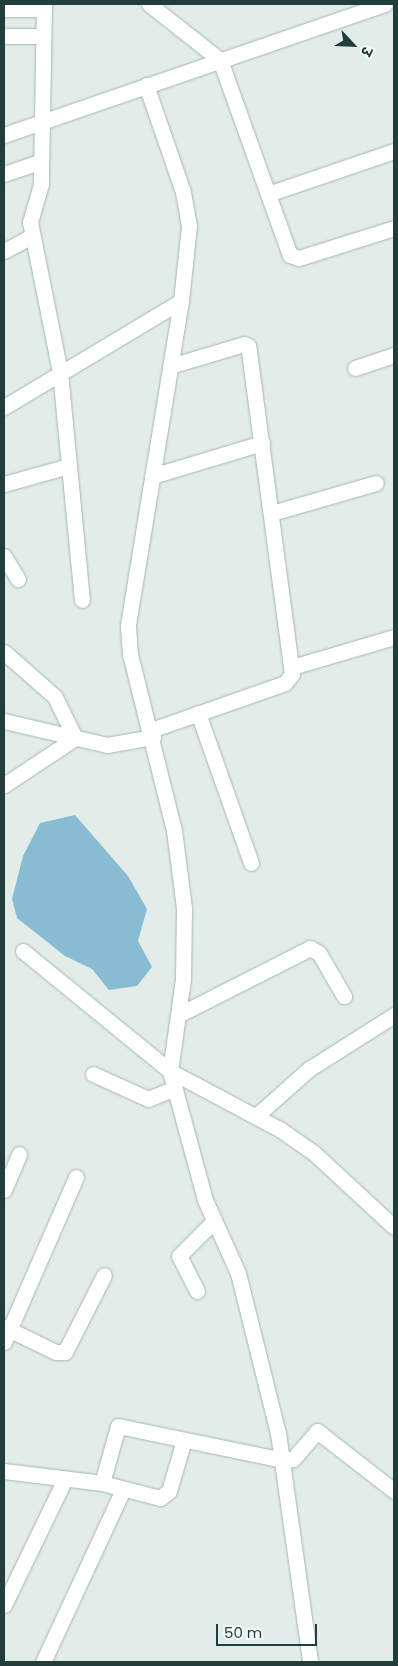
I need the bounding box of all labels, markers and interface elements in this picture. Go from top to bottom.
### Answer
north arrow [328,20,378,70]
text: उ [356,44,377,59]
scale bar [218,1614,319,1646]
text: 50 m [224,1622,262,1643]

